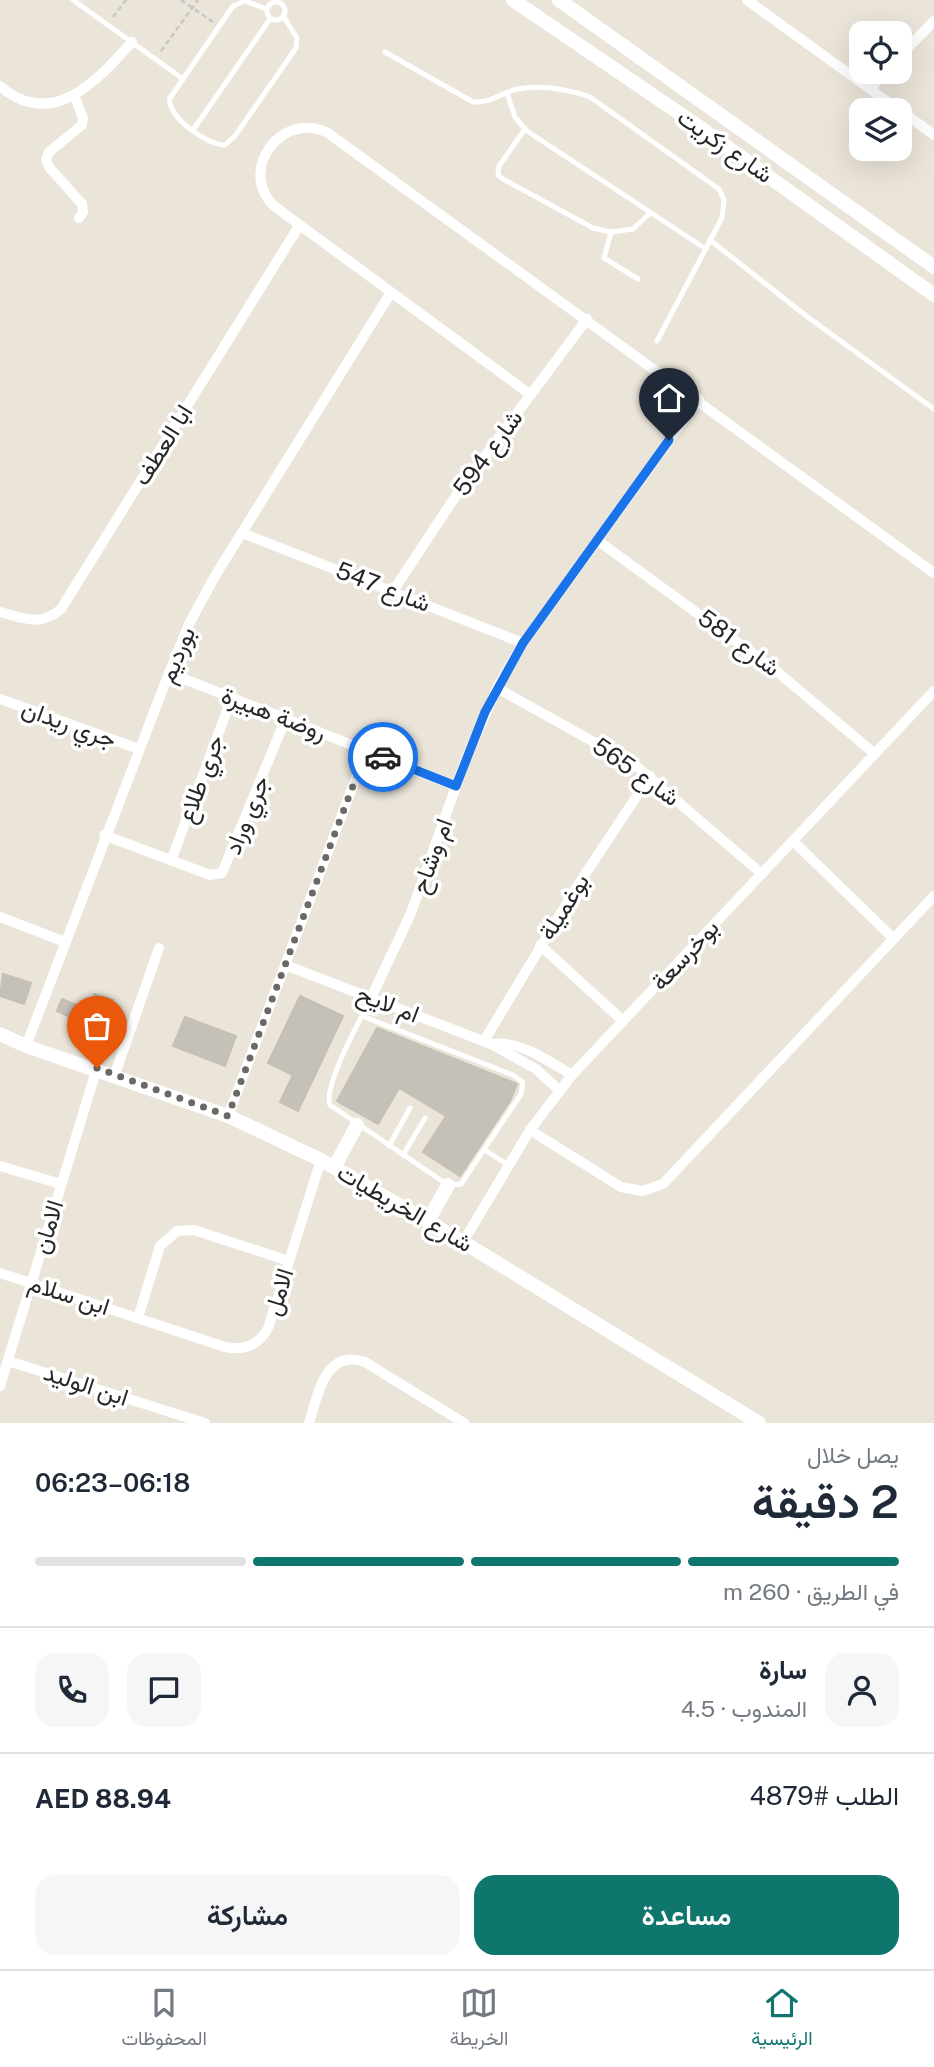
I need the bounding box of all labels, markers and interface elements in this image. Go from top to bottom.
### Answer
map controls [849,21,912,161]
button: locate [849,21,912,84]
button: layers [849,98,912,161]
street label: شارع زكريت [671,102,779,191]
pin [639,368,699,440]
icon: home [650,379,688,417]
street label: ابا العطف [127,399,199,490]
street label: شارع 594 [447,404,530,503]
street label: شارع 547 [331,555,435,620]
street label: شارع 581 [691,603,786,684]
street label: بورديم [152,622,203,688]
street label: روضة هبيرة [217,680,331,748]
street label: جري ريدان [16,693,120,759]
courier [348,722,418,792]
street label: جري طلاع [171,731,235,829]
street label: شارع 565 [586,731,685,814]
icon: car [364,738,402,776]
street label: جري وراد [218,771,280,860]
street label: ام وشاح [405,814,460,898]
street label: بوغميلة [532,868,596,946]
street label: بوخرسعة [645,913,725,997]
street label: ام لايح [352,978,424,1031]
pin [67,996,127,1068]
icon: bag [78,1007,116,1045]
street label: شارع الخريطيات [331,1157,478,1260]
street label: الامان [26,1197,68,1257]
street label: الامل [258,1265,299,1319]
street label: ابن سلام [24,1268,113,1323]
street label: ابن الوليد [40,1357,132,1413]
text: يصل خلال [807,1441,899,1468]
text: 06:18–06:23 [35,1467,190,1498]
text: 2 دقيقة [752,1474,899,1528]
text: في الطريق · 260 m [723,1578,899,1605]
button: phone [35,1653,109,1727]
button: chat [127,1653,201,1727]
button: person [825,1653,899,1727]
text: سارة [759,1654,807,1685]
text: المندوب · 4.5 [681,1695,807,1722]
text: الطلب #4879 [749,1780,899,1811]
text: AED 88.94 [35,1783,171,1814]
button: مشاركة [35,1875,460,1955]
button: مساعدة [474,1875,899,1955]
tab: المحفوظات [121,1984,207,2055]
tab: الخريطة [450,1984,508,2055]
tab: الرئيسية [751,1984,813,2055]

